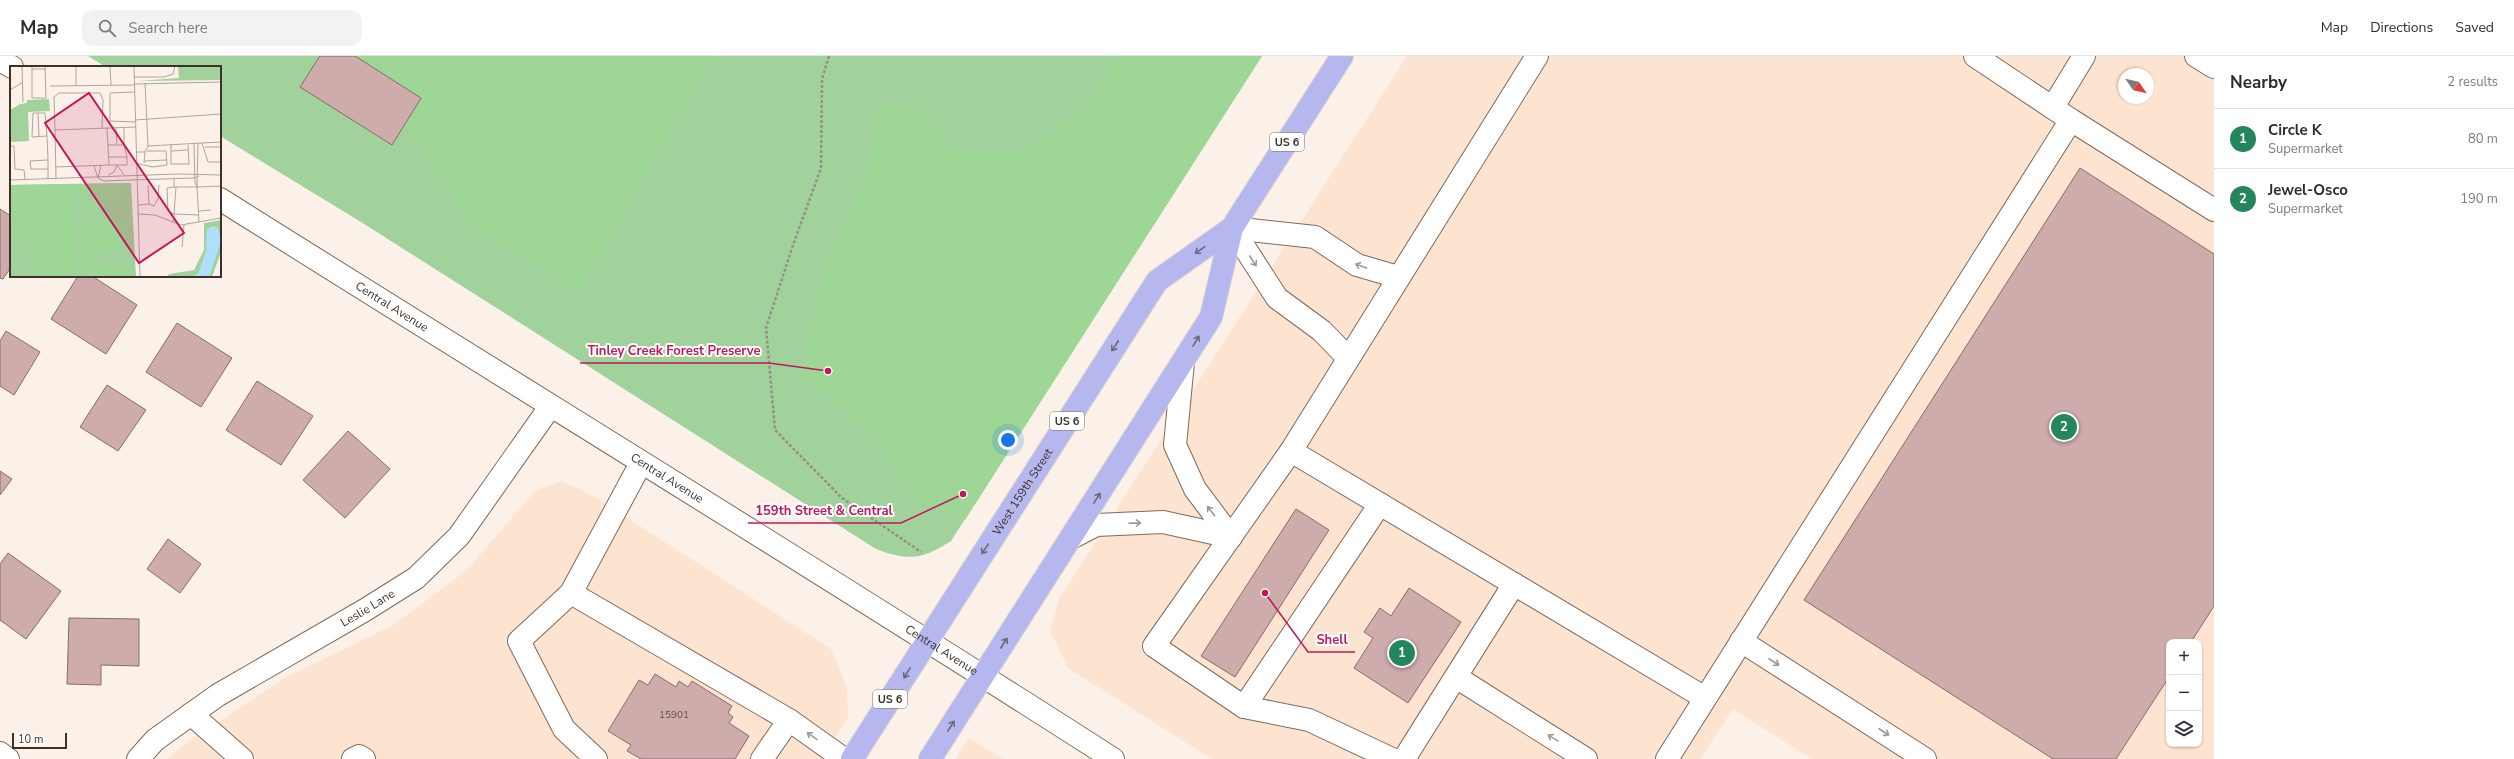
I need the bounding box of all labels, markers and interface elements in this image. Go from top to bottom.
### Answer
search box [82,10,362,46]
text: Map [20,15,58,41]
icon: search [96,17,118,39]
text: Search here [128,18,208,38]
text: Map [2321,18,2348,37]
text: Directions [2370,18,2433,37]
text: Saved [2455,18,2494,37]
inset map [10,66,221,277]
north arrow [2118,68,2154,104]
text: Nearby [2230,71,2287,94]
text: 2 results [2447,73,2498,91]
text: Circle K [2268,120,2322,140]
text: 1 [2239,130,2247,148]
text: 80 m [2468,130,2498,148]
road number: US 6 [1270,133,1304,151]
text: Supermarket [2268,140,2343,158]
text: Jewel-Osco [2268,180,2348,200]
text: 2 [2239,190,2247,208]
text: 190 m [2460,190,2498,208]
text: Supermarket [2268,200,2343,218]
one-way arrow [1195,246,1206,254]
one-way arrow [1249,255,1257,266]
one-way arrow [1355,261,1367,269]
street label: Central Avenue [352,278,432,336]
one-way arrow [1192,336,1200,347]
callout: Tinley Creek Forest Preserve [580,338,769,363]
one-way arrow [1111,340,1119,351]
text: Tinley Creek Forest Preserve [587,342,761,360]
road number: US 6 [1050,412,1084,430]
pin: 2 [2051,412,2077,442]
your location [998,430,1018,450]
street label: West 159th Street [989,444,1057,538]
street label: Central Avenue [628,449,707,507]
one-way arrow [1093,492,1101,504]
callout: 159th Street & Central [748,498,901,523]
text: 159th Street & Central [755,502,894,520]
one-way arrow [1207,505,1215,516]
one-way arrow [1128,519,1141,527]
one-way arrow [981,544,989,555]
street label: Leslie Lane [338,585,398,630]
street label: Central Avenue [902,621,981,679]
callout: Shell [1308,627,1355,652]
text: Shell [1316,631,1348,649]
one-way arrow [1000,638,1008,649]
pin: 1 [1389,638,1415,668]
map controls [2166,639,2202,747]
button: + [2166,639,2202,675]
one-way arrow [1768,658,1779,666]
one-way arrow [903,667,911,678]
button: − [2166,675,2202,711]
road number: US 6 [873,690,907,708]
house number: 15901 [659,708,689,722]
button: layers [2166,711,2202,747]
one-way arrow [947,721,955,732]
one-way arrow [1878,729,1890,737]
scale bar [12,731,67,750]
text: 10 m [18,732,43,747]
one-way arrow [807,732,818,740]
one-way arrow [1548,734,1559,742]

